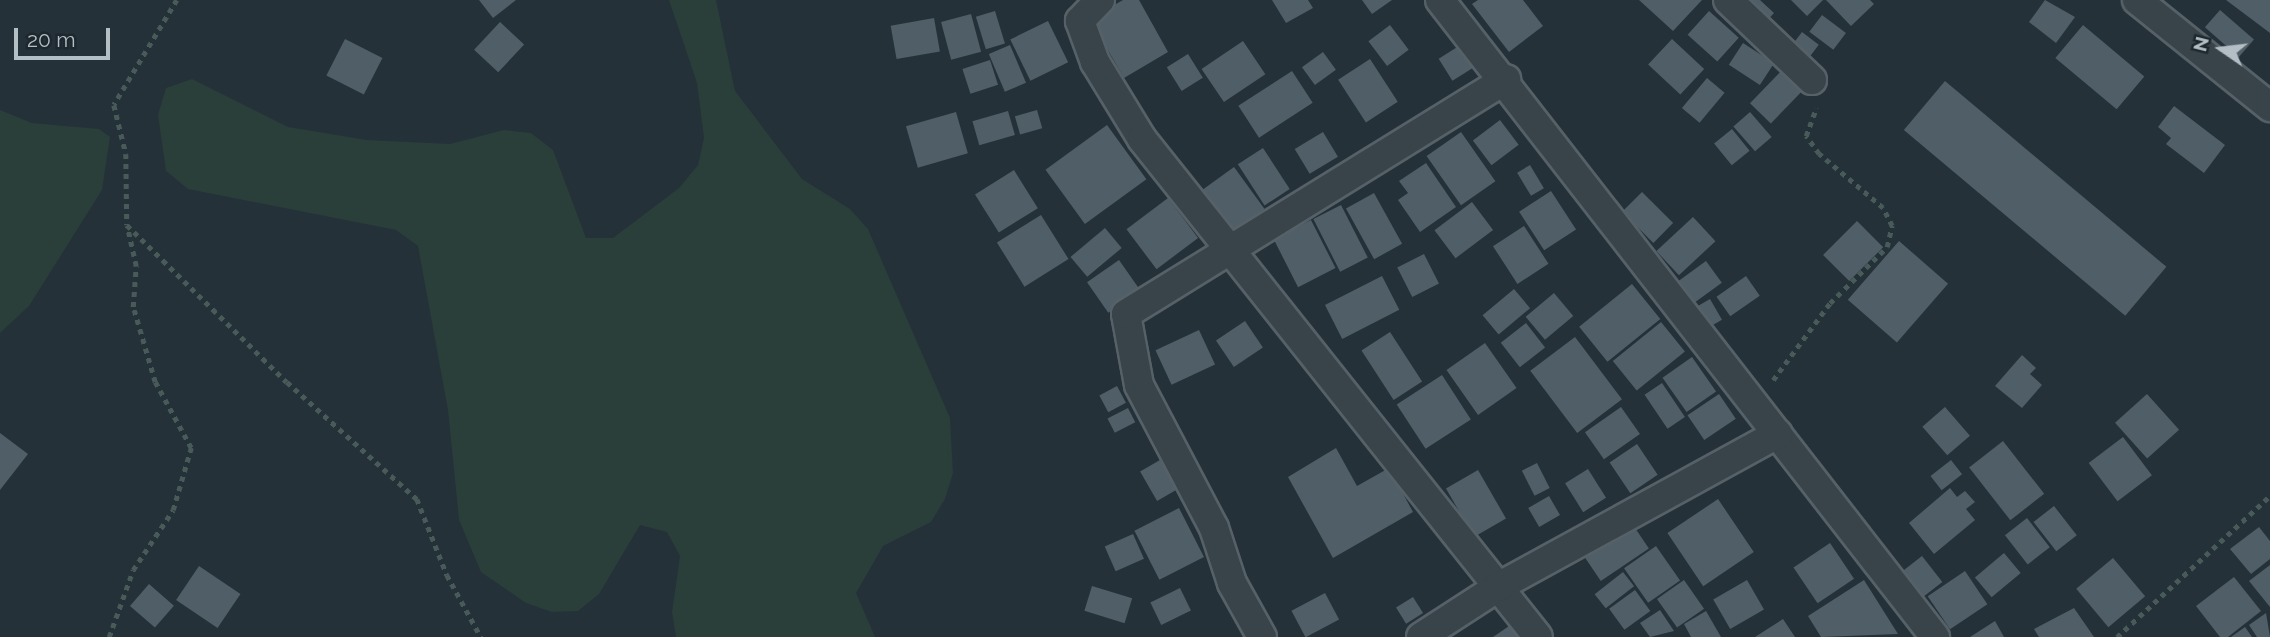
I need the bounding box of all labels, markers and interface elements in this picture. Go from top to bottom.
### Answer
scale bar [18,14,114,58]
north arrow [2186,14,2256,84]
text: 20 m [27,27,75,52]
text: N [2188,34,2213,54]

